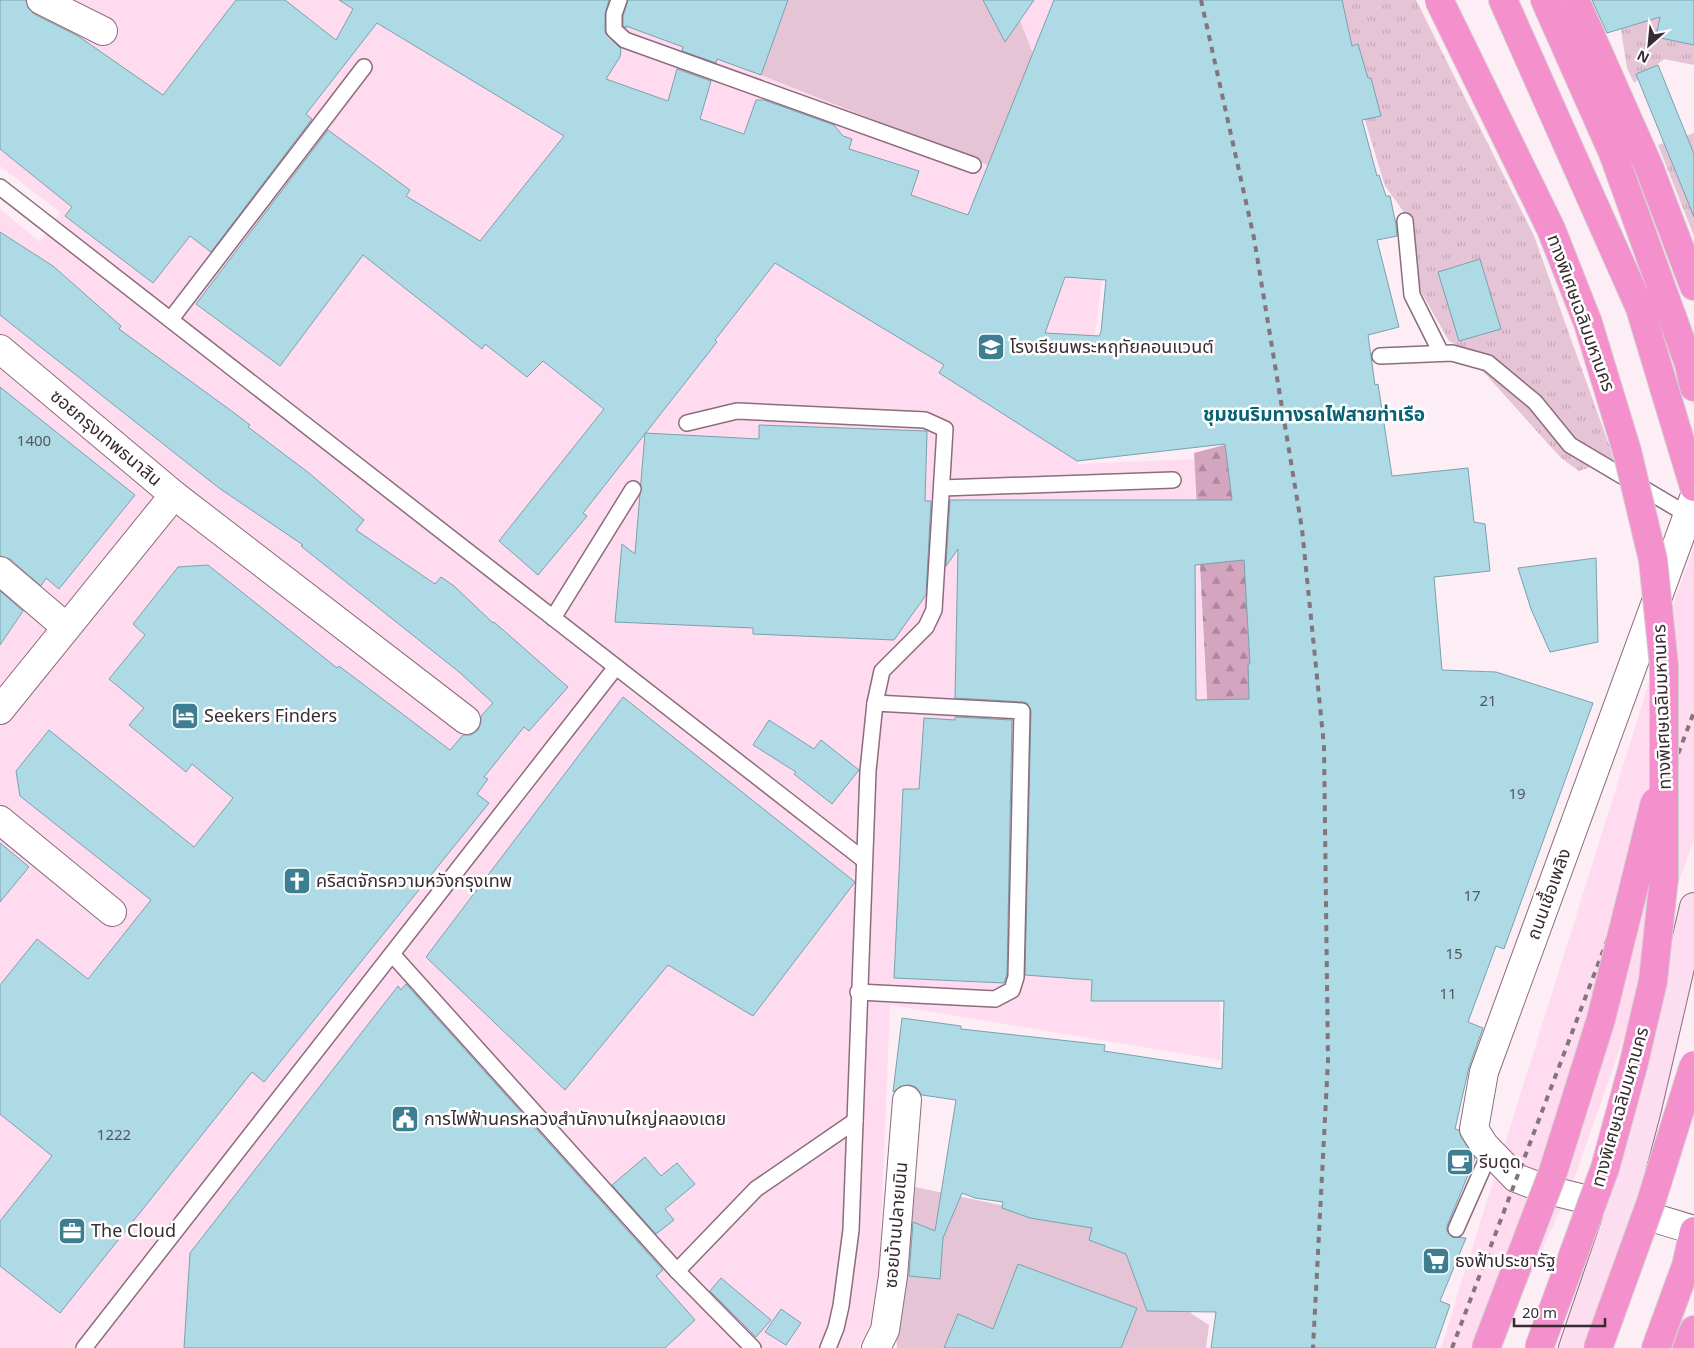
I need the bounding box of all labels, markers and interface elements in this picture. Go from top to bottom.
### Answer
north arrow [1624,20,1674,70]
text: N [1633,44,1653,68]
street label: ทางพิเศษเฉลิมมหานคร [1540,231,1622,396]
school or university icon: โรงเรียนพระหฤทัยคอนแวนต์ [976,332,1006,362]
place label: โรงเรียนพระหฤทัยคอนแวนต์ [1010,334,1214,361]
street label: ซอยกรุงเทพธนาสิน [44,384,167,493]
district label: ชุมชนริมทางรถไฟสายท่าเรือ [1203,401,1425,430]
house number: 1400 [17,430,51,453]
street label: ทางพิเศษเฉลิมมหานคร [1646,624,1679,790]
house number: 21 [1479,690,1497,713]
hotel icon: Seekers Finders [170,701,200,731]
place label: Seekers Finders [204,703,337,730]
house number: 19 [1508,783,1526,806]
street label: ถนนเชื้อเพลิง [1520,845,1579,944]
church icon: คริสตจักรความหวังกรุงเทพ [282,866,312,896]
place label: คริสตจักรความหวังกรุงเทพ [316,868,512,895]
house number: 17 [1463,885,1481,908]
house number: 15 [1445,943,1463,966]
house number: 11 [1439,983,1457,1006]
street label: ทางพิเศษเฉลิมมหานคร [1585,1024,1656,1190]
public building icon: การไฟฟ้านครหลวงสำนักงานใหญ่คลองเตย [390,1104,420,1134]
place label: การไฟฟ้านครหลวงสำนักงานใหญ่คลองเตย [424,1106,726,1133]
house number: 1222 [97,1124,131,1147]
cafe icon: รีบดูด [1445,1147,1475,1177]
place label: รีบดูด [1479,1149,1521,1176]
street label: ซอยบ้านปลายเนิน [878,1161,915,1289]
office icon: The Cloud [57,1216,87,1246]
place label: The Cloud [91,1218,176,1245]
supermarket icon: ธงฟ้าประชารัฐ [1421,1246,1451,1276]
place label: ธงฟ้าประชารัฐ [1455,1248,1556,1275]
scale bar [1514,1296,1605,1328]
text: 20 m [1522,1302,1557,1325]

